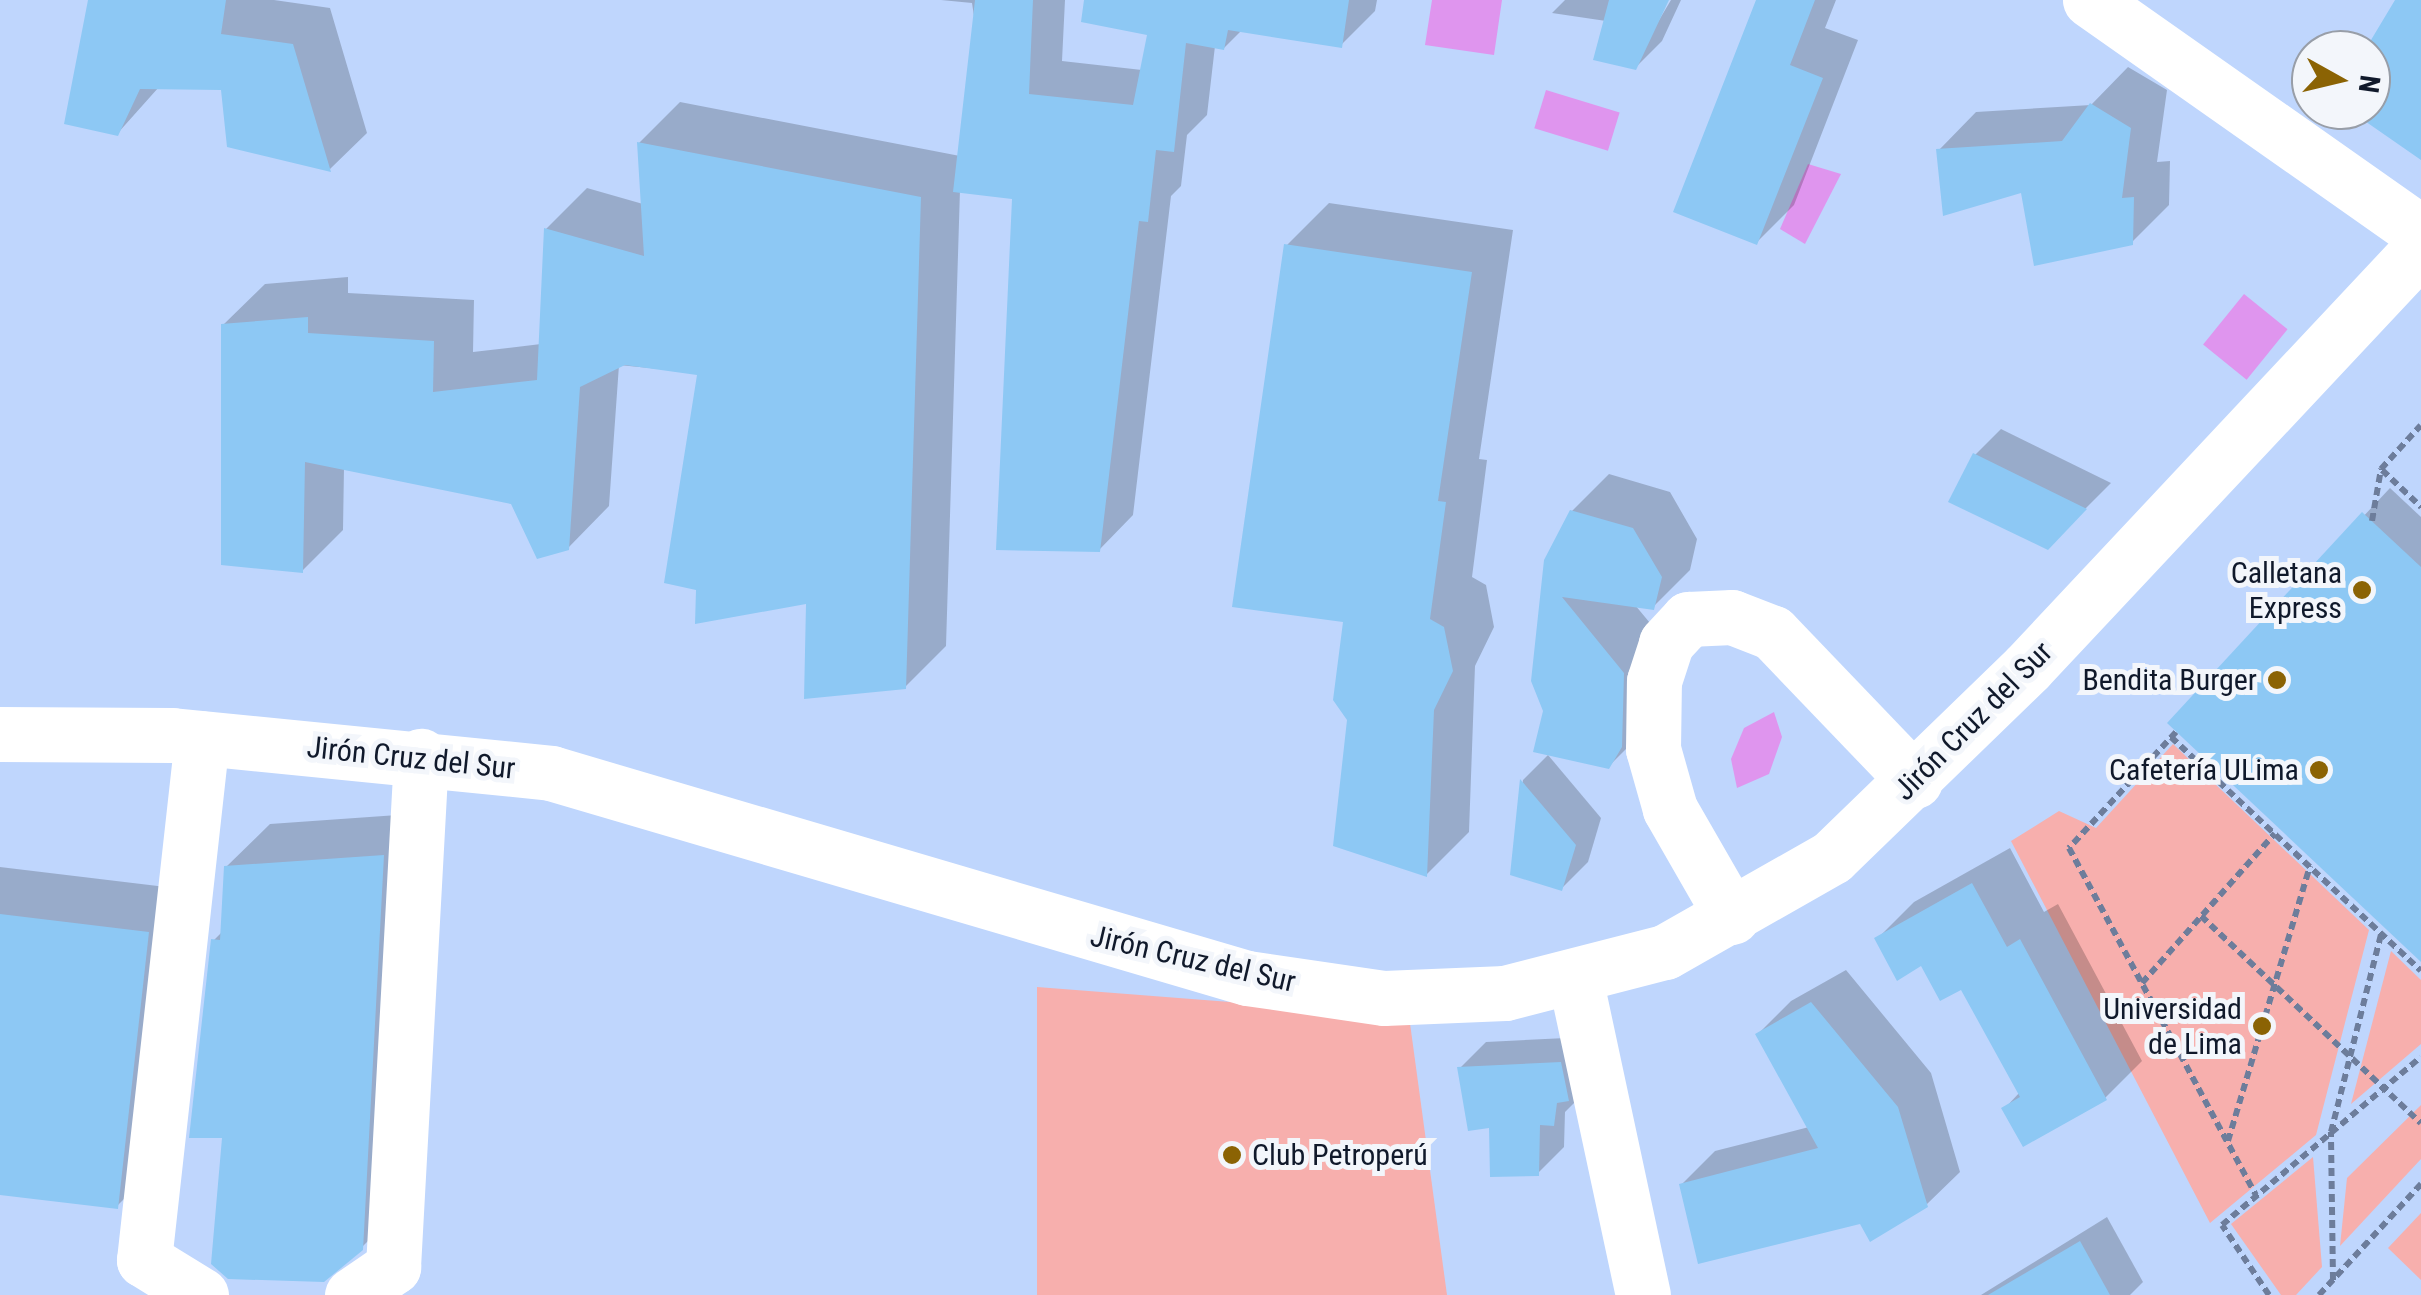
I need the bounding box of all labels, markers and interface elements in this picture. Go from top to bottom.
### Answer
north arrow [2291,30,2391,130]
text: N [2352,73,2387,95]
place label: Calletana Express [2231,555,2342,626]
marker: Calletana Express [2351,579,2373,601]
street label: Jirón Cruz del Sur [1886,634,2060,808]
place label: Bendita Burger [2082,662,2257,698]
marker: Bendita Burger [2266,669,2288,691]
street label: Jirón Cruz del Sur [305,729,517,787]
place label: Cafetería ULima [2109,752,2299,788]
marker: Cafetería ULima [2308,759,2330,781]
street label: Jirón Cruz del Sur [1087,918,1299,1000]
place label: Universidad de Lima [2103,991,2242,1062]
marker: Universidad de Lima [2251,1015,2273,1037]
place label: Club Petroperú [1252,1137,1428,1173]
marker: Club Petroperú [1221,1144,1243,1166]

